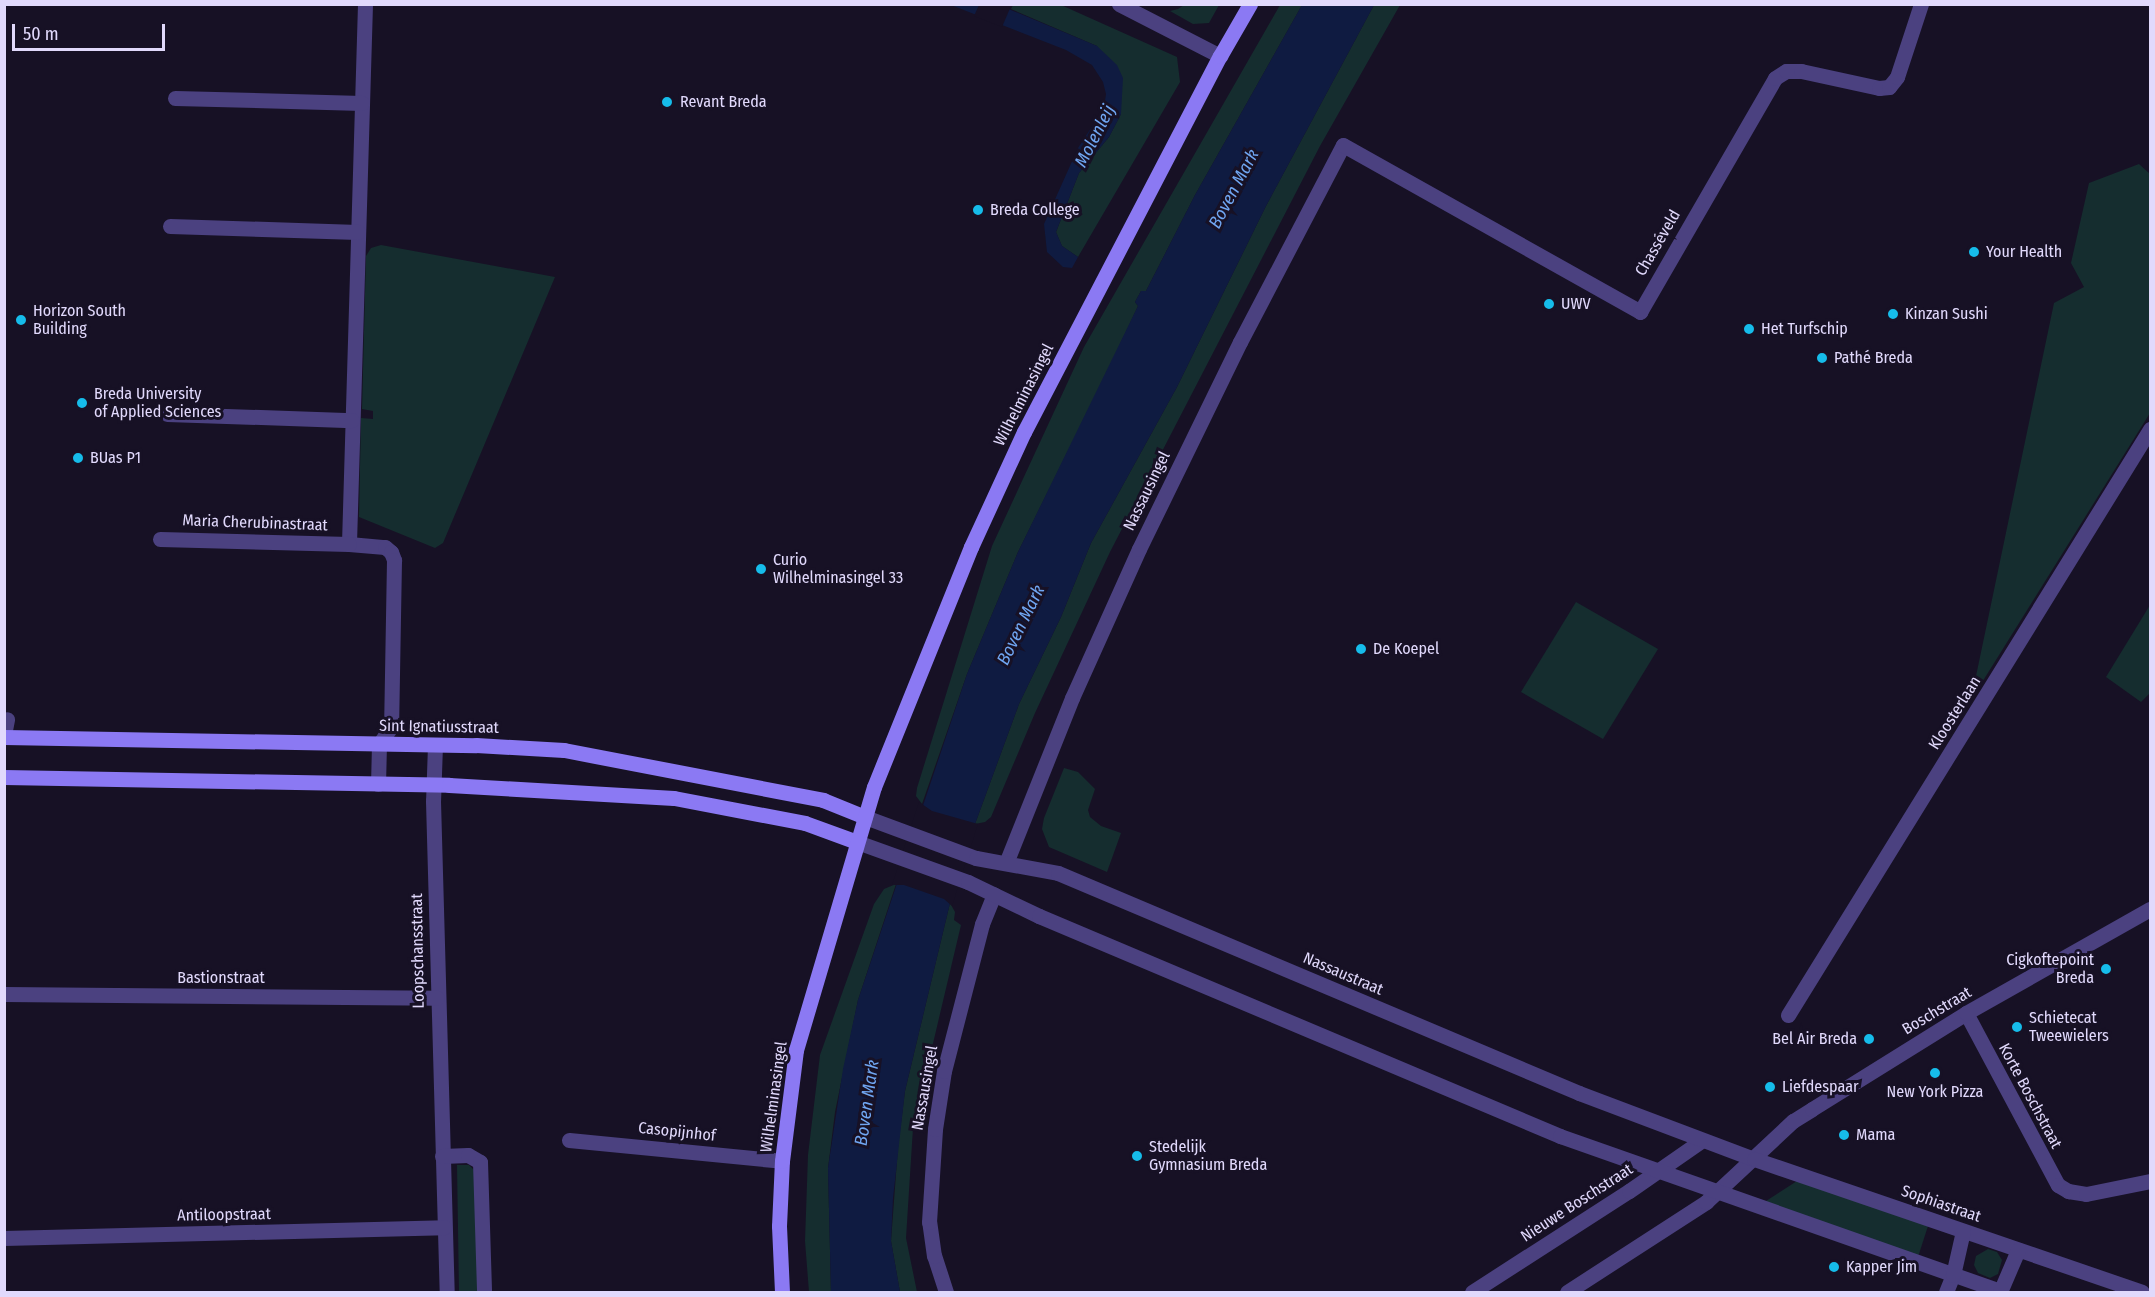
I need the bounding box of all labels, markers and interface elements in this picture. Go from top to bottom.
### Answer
scale bar [15,12,168,50]
text: 50 m [23,23,59,45]
place label: Revant Breda [680,92,767,112]
marker: Revant Breda [658,93,676,111]
water label: Molenleij [1070,101,1120,171]
water label: Boven Mark [1204,146,1264,232]
place label: Breda College [990,200,1080,220]
marker: Breda College [971,203,985,217]
street label: Chasséveld [1631,207,1685,279]
place label: Your Health [1986,242,2062,262]
marker: Your Health [1967,245,1981,259]
place label: UWV [1561,294,1591,314]
marker: UWV [1542,297,1556,311]
place label: Horizon South Building [33,301,126,339]
place label: Kinzan Sushi [1905,304,1988,324]
marker: Kinzan Sushi [1886,307,1900,321]
marker: Horizon South Building [14,313,28,327]
place label: Het Turfschip [1761,319,1848,339]
marker: Het Turfschip [1742,322,1756,336]
street label: Wilhelminasingel [990,341,1058,449]
place label: Pathé Breda [1834,348,1913,368]
marker: Pathé Breda [1815,351,1829,365]
place label: Breda University of Applied Sciences [94,384,221,422]
marker: Breda University of Applied Sciences [75,396,89,410]
place label: BUas P1 [90,448,141,468]
street label: Nassausingel [1120,448,1174,534]
marker: BUas P1 [71,451,85,465]
street label: Maria Cherubinastraat [182,511,328,535]
place label: Curio Wilhelminasingel 33 [773,550,903,588]
marker: Curio Wilhelminasingel 33 [754,562,768,576]
water label: Boven Mark [992,581,1050,669]
place label: De Koepel [1373,639,1439,659]
marker: De Koepel [1354,642,1368,656]
street label: Kloosterlaan [1925,673,1985,753]
street label: Sint Ignatiusstraat [379,716,499,738]
street label: Loopschansstraat [407,893,429,1009]
street label: Nassaustraat [1300,949,1386,999]
place label: Cigkoftepoint Breda [2006,950,2094,988]
marker: Cigkoftepoint Breda [2099,962,2113,976]
street label: Bastionstraat [177,968,265,988]
street label: Boschstraat [1899,983,1975,1039]
place label: Schietecat Tweewielers [2029,1008,2109,1046]
marker: Schietecat Tweewielers [2010,1020,2024,1034]
place label: Bel Air Breda [1772,1029,1857,1049]
marker: Bel Air Breda [1862,1032,1876,1046]
street label: Wilhelminasingel [757,1040,791,1154]
street label: Korte Boschstraat [1994,1040,2066,1152]
street label: Nassausingel [908,1044,942,1132]
water label: Boven Mark [850,1059,884,1147]
marker: New York Pizza [1928,1066,1942,1080]
place label: Liefdespaar [1782,1077,1859,1097]
marker: Liefdespaar [1763,1080,1777,1094]
place label: New York Pizza [1887,1082,1983,1102]
street label: Casopijnhof [637,1118,717,1146]
place label: Mama [1856,1125,1895,1145]
marker: Mama [1837,1128,1851,1142]
place label: Stedelijk Gymnasium Breda [1149,1137,1267,1175]
marker: Stedelijk Gymnasium Breda [1130,1149,1144,1163]
street label: Nieuwe Boschstraat [1517,1160,1637,1246]
street label: Sophiastraat [1899,1181,1983,1227]
street label: Antiloopstraat [177,1205,271,1225]
place label: Kapper Jim [1846,1257,1917,1277]
marker: Kapper Jim [1827,1260,1841,1274]

